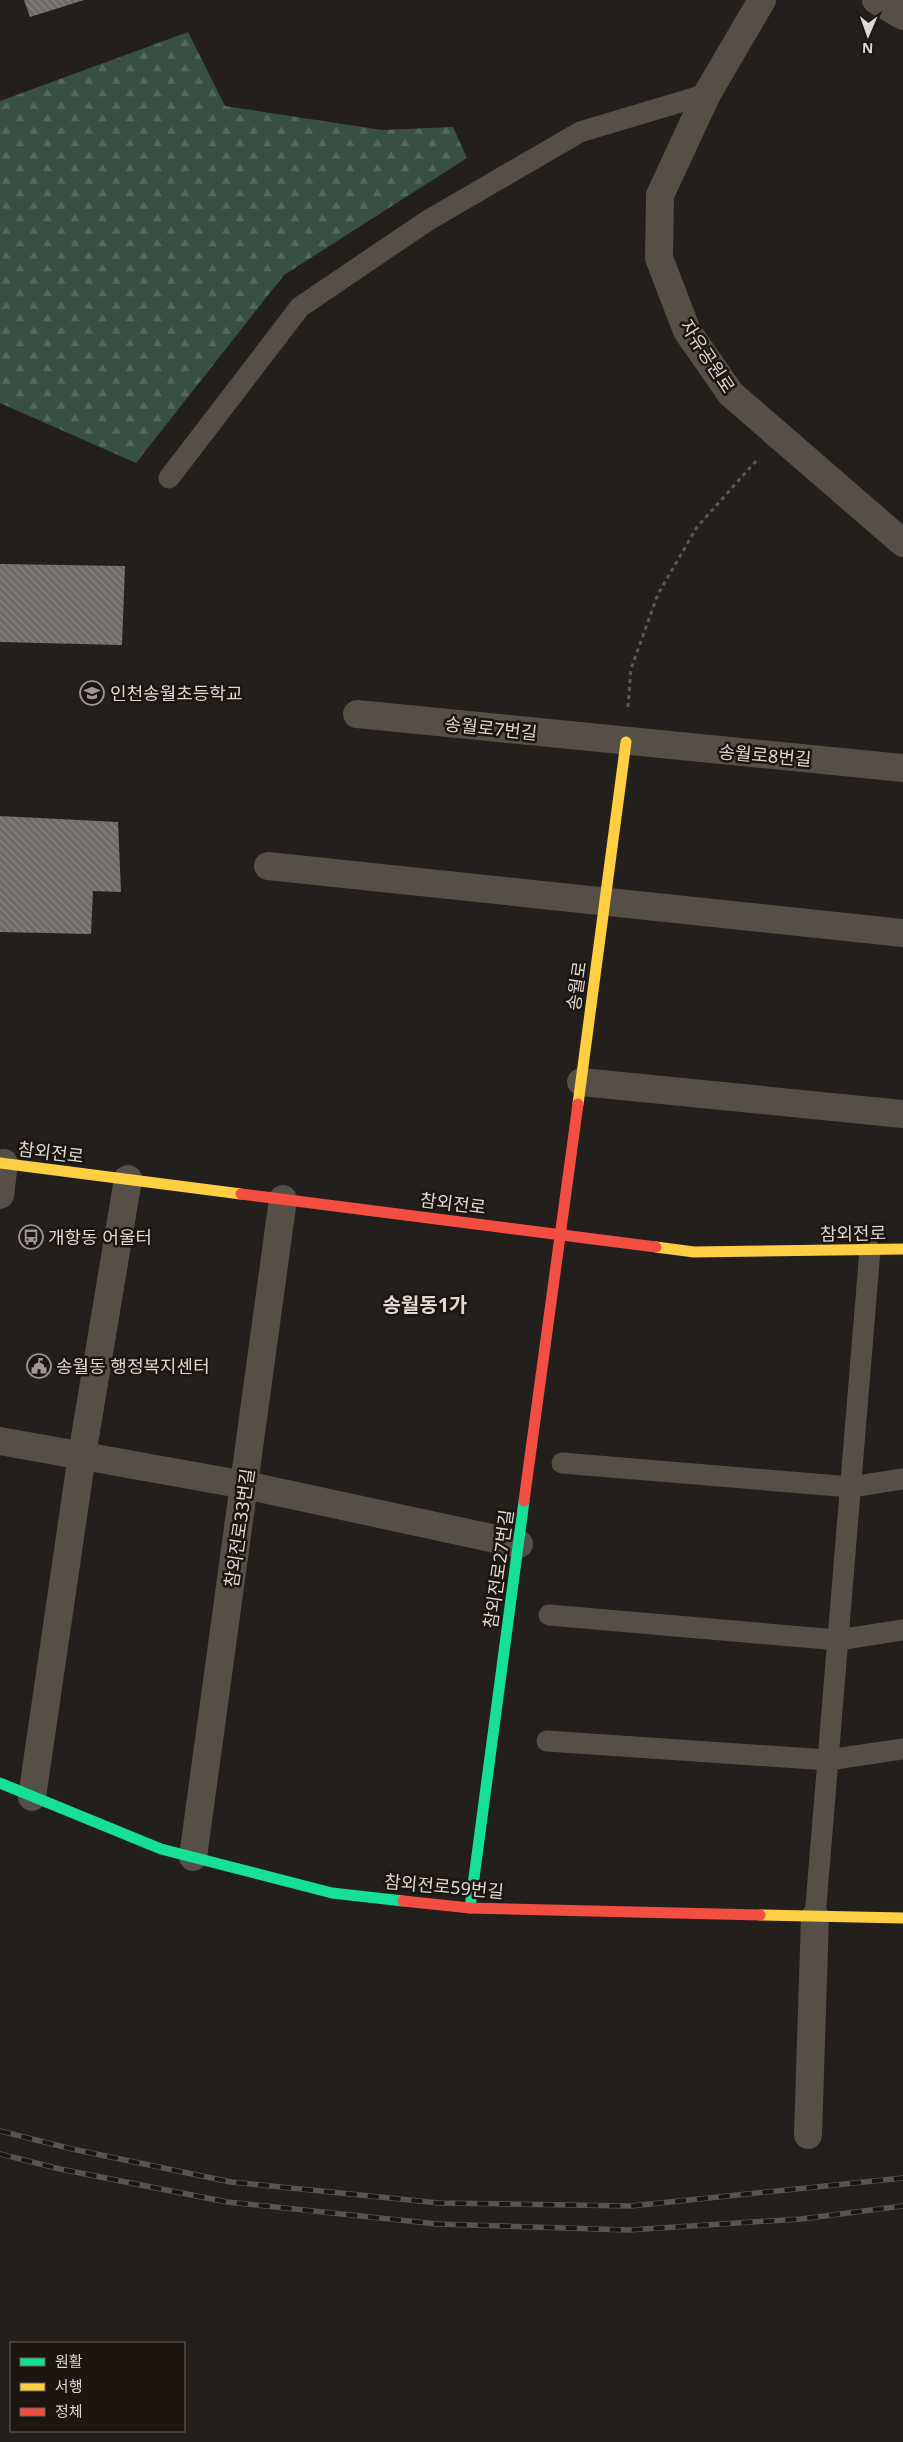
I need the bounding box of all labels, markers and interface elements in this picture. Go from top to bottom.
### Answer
north arrow [843,10,893,60]
text: N [862,39,874,58]
street label: 자유공원로 [675,315,741,397]
school or university icon: 인천송월초등학교 [79,680,105,706]
place label: 인천송월초등학교 [110,681,242,705]
street label: 송월로7번길 [443,711,539,745]
street label: 송월로8번길 [718,739,812,771]
street label: 송월로 [561,960,591,1012]
street label: 참외전로 [17,1136,85,1168]
street label: 참외전로 [419,1187,487,1219]
street label: 참외전로 [820,1220,886,1246]
bus stop icon: 개항동 어울터 [18,1224,44,1250]
place label: 개항동 어울터 [48,1225,152,1249]
district label: 송월동1가 [382,1291,468,1318]
public building icon: 송월동 행정복지센터 [26,1353,52,1379]
place label: 송월동 행정복지센터 [56,1354,210,1378]
street label: 참외전로33번길 [219,1467,259,1589]
street label: 참외전로27번길 [478,1508,518,1630]
street label: 참외전로59번길 [383,1869,505,1903]
legend [10,2342,185,2432]
text: 원활 [55,2351,83,2371]
text: 서행 [55,2376,83,2396]
text: 정체 [55,2401,83,2421]

